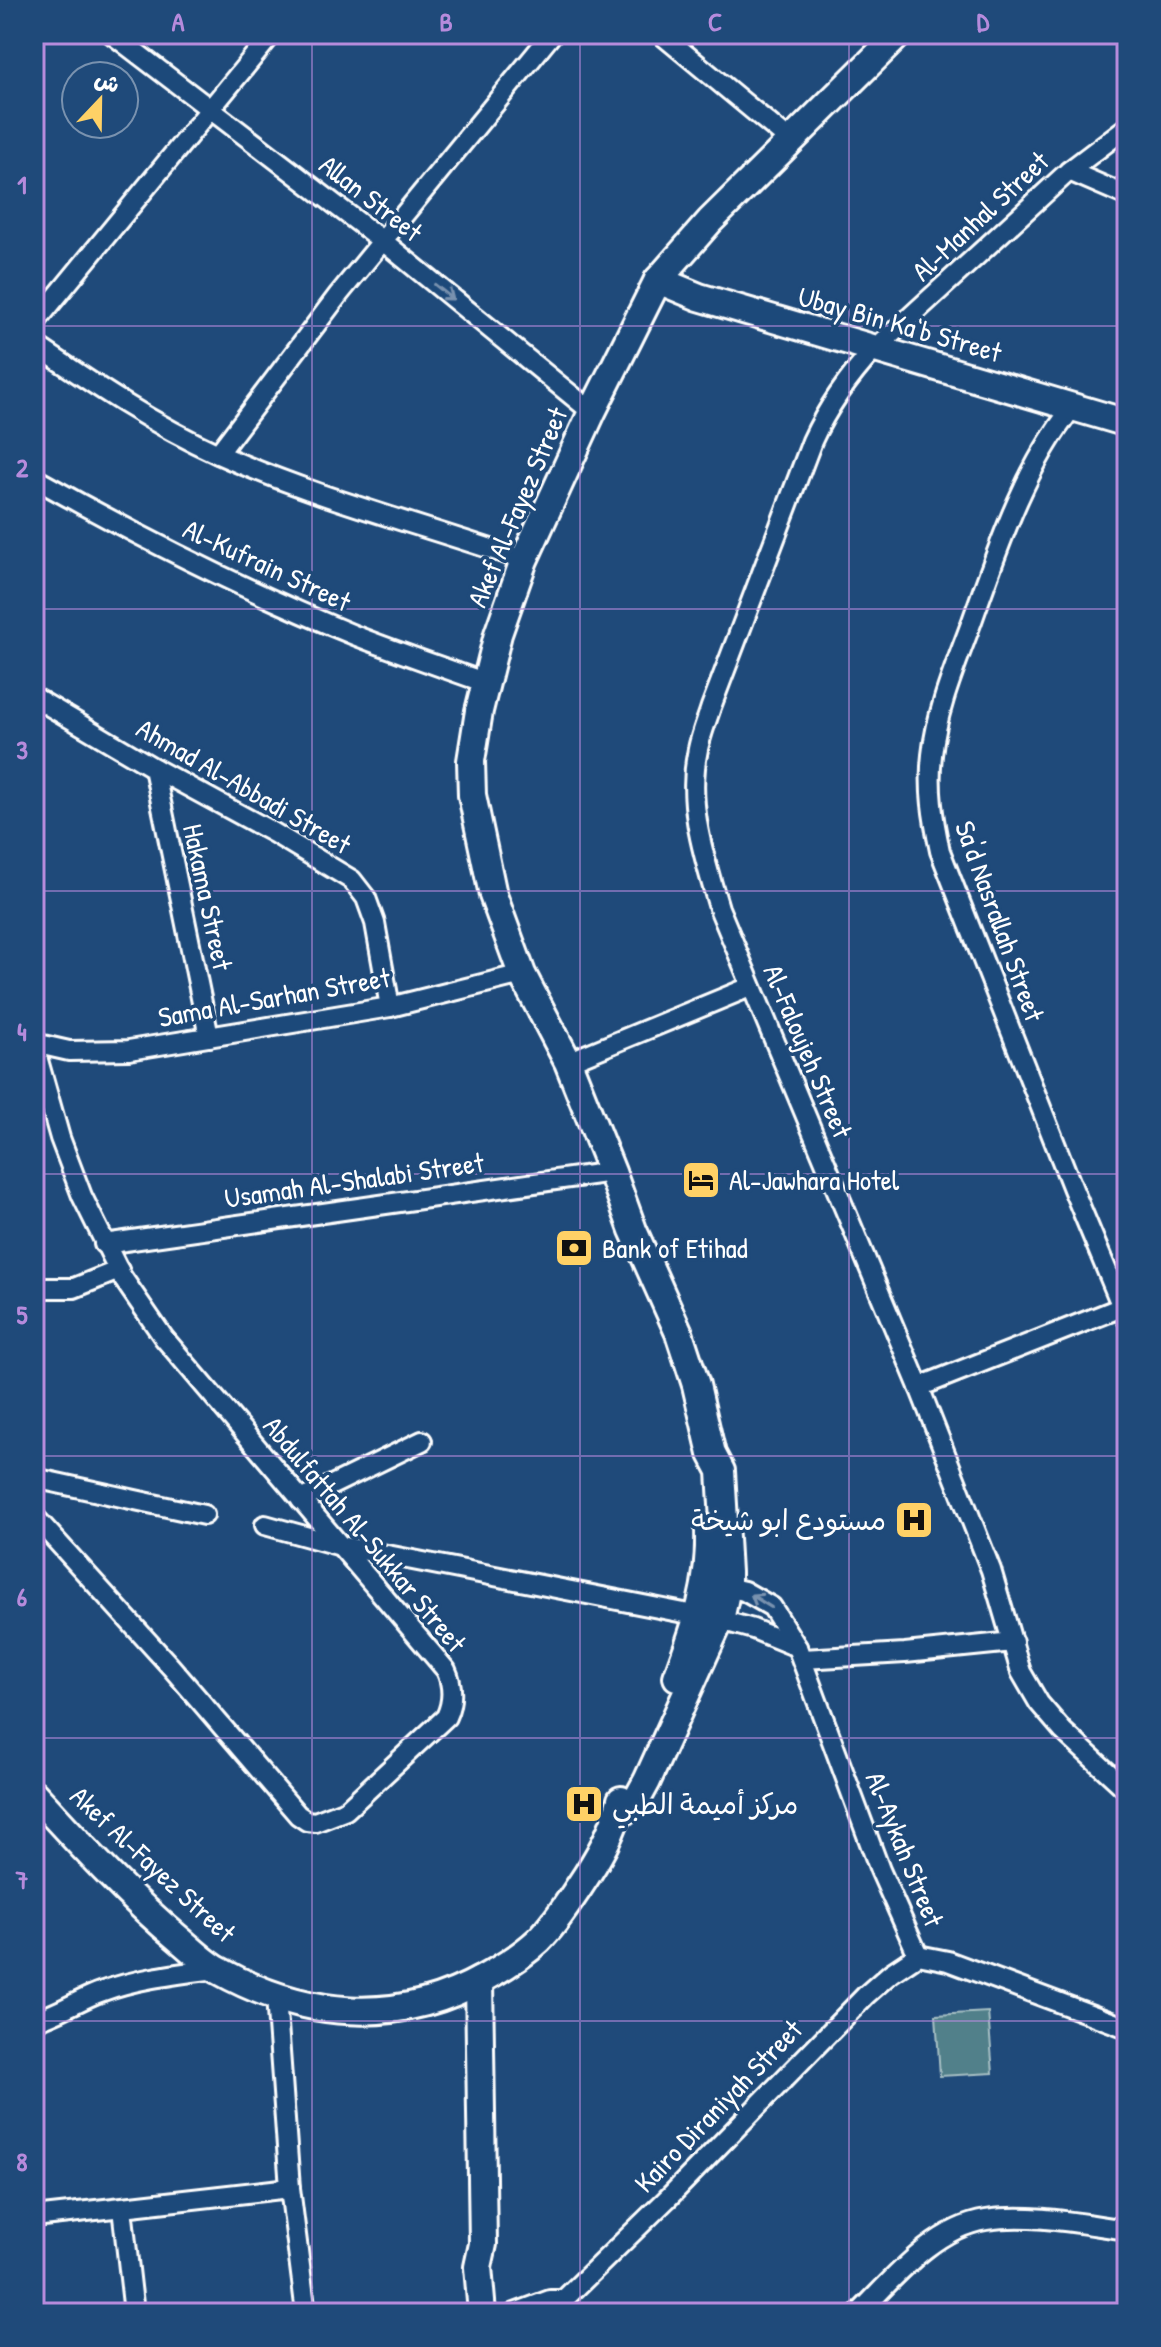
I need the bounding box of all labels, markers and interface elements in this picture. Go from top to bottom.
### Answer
text: A [172,4,185,39]
text: B [439,4,453,39]
text: C [708,4,722,39]
text: D [977,4,990,39]
north arrow [60,60,140,140]
text: ش [91,63,124,100]
street label: Al-Manhal Street [903,142,1057,289]
street label: Allan Street [312,146,431,250]
text: 1 [17,167,27,202]
street label: Ubay Bin Ka‘b Street [794,277,1006,371]
one-way arrow [433,283,454,301]
street label: Akef Al-Fayez Street [458,401,576,613]
text: 2 [16,450,29,485]
street label: Al-Kufrain Street [177,510,357,621]
street label: Ahmad Al-Abbadi Street [130,709,358,863]
text: 3 [16,732,28,767]
street label: Sa'd Nasrallah Street [946,816,1054,1027]
street label: Hakama Street [174,821,242,974]
street label: Sama Al-Sarhan Street [155,958,393,1036]
street label: Al-Faloujeh Street [754,958,862,1144]
text: 4 [17,1014,27,1049]
street label: Usamah Al-Shalabi Street [222,1143,486,1217]
hotel icon: Al-Jawhara Hotel [680,1159,722,1201]
place label: Al-Jawhara Hotel [729,1161,900,1199]
bank icon: Bank of Etihad [553,1227,595,1269]
place label: Bank of Etihad [602,1229,748,1267]
text: 5 [17,1297,28,1332]
street label: Abdulfattah Al-Sukkar Street [255,1408,475,1660]
hospital icon: مستودع ابو شيخة [893,1499,935,1541]
place label: مستودع ابو شيخة [691,1501,886,1540]
text: 6 [17,1579,28,1614]
one-way arrow [750,1593,773,1609]
street label: Al-Aykah Street [857,1766,953,1932]
street label: Akef Al-Fayez Street [62,1777,244,1951]
hospital icon: مركز أميمة الطبي [563,1783,605,1825]
place label: مركز أميمة الطبي [612,1785,798,1829]
text: 7 [15,1862,29,1897]
street label: Kairo Diraniyah Street [626,2011,811,2201]
text: 8 [16,2144,28,2179]

